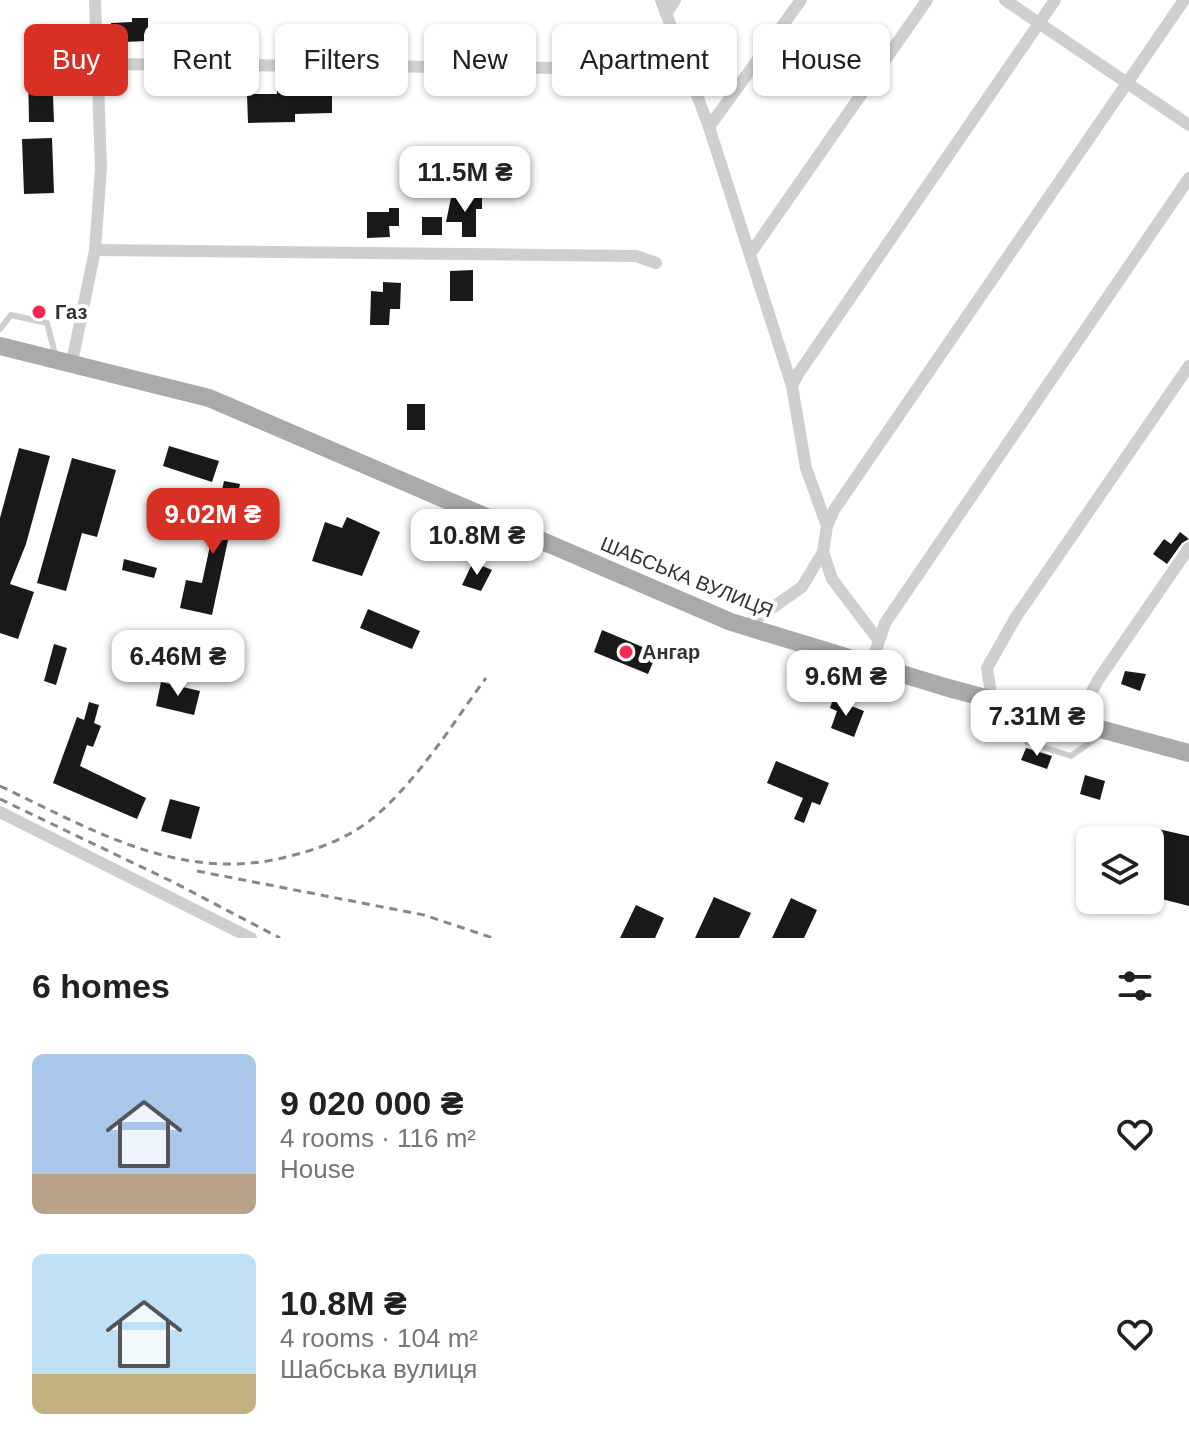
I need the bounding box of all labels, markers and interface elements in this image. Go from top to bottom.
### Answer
chip: Buy [24,24,128,96]
chip: Rent [144,24,259,96]
chip: Filters [275,24,408,96]
chip: New [424,24,536,96]
chip: Apartment [552,24,737,96]
chip: House [753,24,890,96]
pin: 11.5M ₴ [391,146,539,214]
text: 11.5M ₴ [417,157,513,187]
place label: Газ [55,301,87,323]
marker: Газ [30,303,48,321]
pin: 9.02M ₴ [139,488,287,556]
text: 9.02M ₴ [165,499,261,529]
pin: 10.8M ₴ [403,509,551,577]
text: 10.8M ₴ [429,520,525,550]
street label: ШАБСЬКА ВУЛИЦЯ [598,532,776,622]
pin: 6.46M ₴ [104,630,252,698]
text: 6.46M ₴ [130,641,226,671]
place label: Ангар [642,641,700,663]
marker: Ангар [617,643,635,661]
pin: 9.6M ₴ [781,650,911,718]
text: 9.6M ₴ [805,661,887,691]
pin: 7.31M ₴ [963,690,1111,758]
text: 7.31M ₴ [989,701,1085,731]
map controls [1076,826,1164,914]
button: layers [1076,826,1164,914]
icon: filters [1113,964,1157,1008]
text: 6 homes [32,967,170,1005]
text: 9 020 000 ₴ [280,1084,463,1122]
icon: home [96,1086,192,1182]
icon: heart [1113,1112,1157,1156]
text: 4 rooms · 116 m² [280,1123,476,1153]
text: House [280,1154,355,1184]
text: 10.8M ₴ [280,1284,407,1322]
icon: home [96,1286,192,1382]
icon: heart [1113,1312,1157,1356]
text: 4 rooms · 104 m² [280,1323,478,1353]
text: Шабська вулиця [280,1354,477,1384]

